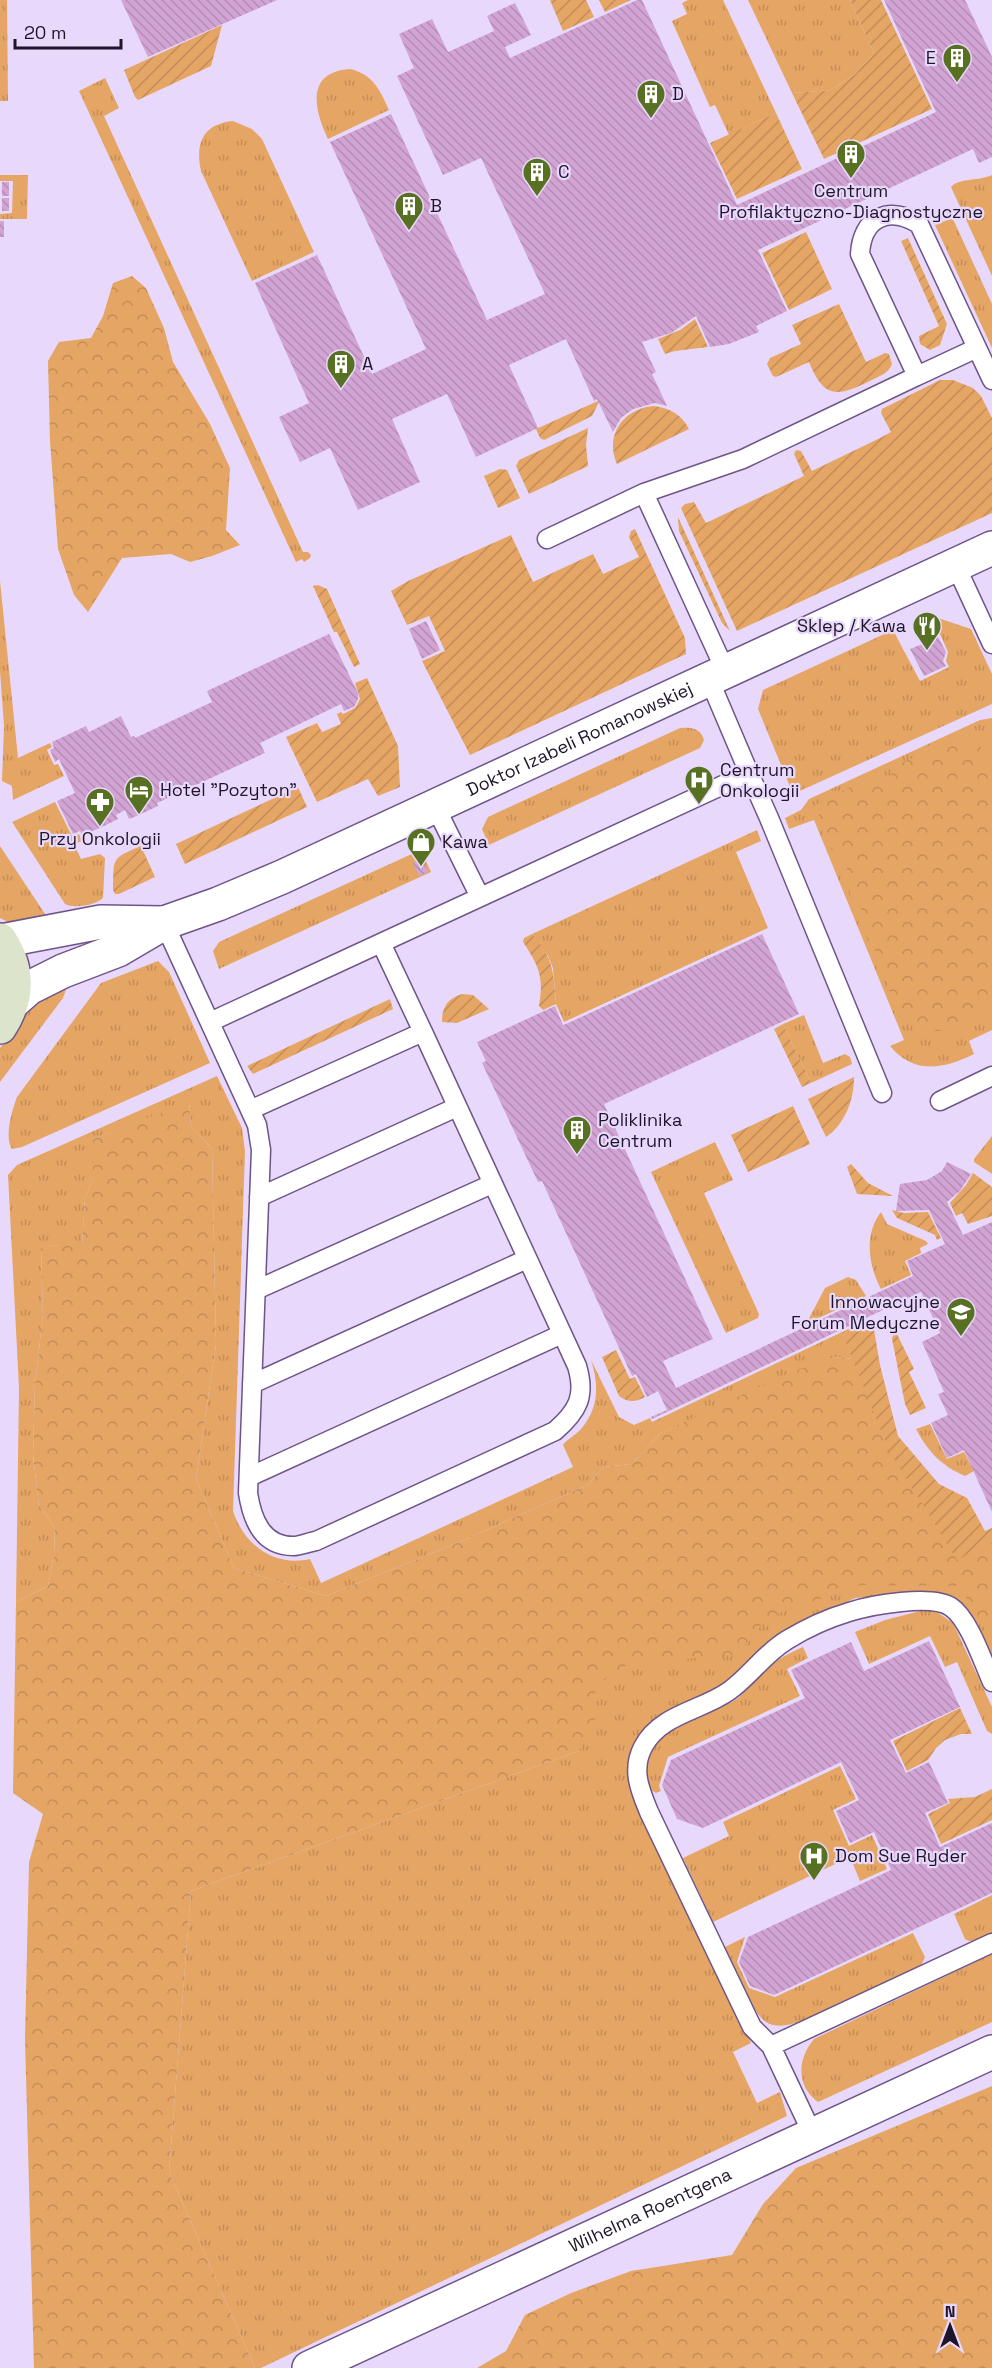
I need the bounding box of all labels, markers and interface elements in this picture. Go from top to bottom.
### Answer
scale bar [15,12,122,50]
text: 20 m [24,21,67,44]
building icon: E [941,42,973,84]
place label: E [926,46,936,69]
building icon: D [635,78,667,120]
place label: D [672,82,684,105]
building icon: Centrum Profilaktyczno-Diagnostyczne [835,138,867,180]
building icon: C [521,156,553,198]
place label: C [558,160,570,183]
place label: Centrum Profilaktyczno-Diagnostyczne [719,179,983,223]
building icon: B [393,190,425,232]
place label: B [430,194,442,217]
building icon: A [325,348,357,390]
place label: A [362,352,373,375]
restaurant icon: Sklep / Kawa [911,610,943,652]
place label: Sklep / Kawa [797,614,906,637]
street label: Doktor Izabeli Romanowskiej [463,676,696,801]
place label: Centrum Onkologii [720,758,799,802]
hospital icon: Centrum Onkologii [683,764,715,806]
hotel icon: Hotel "Pozyton" [123,774,155,816]
place label: Hotel "Pozyton" [160,778,297,801]
pharmacy icon: Przy Onkologii [84,786,116,828]
shop icon: Kawa [405,826,437,868]
place label: Przy Onkologii [39,827,161,850]
place label: Kawa [442,830,488,853]
place label: Poliklinika Centrum [598,1108,682,1152]
building icon: Poliklinika Centrum [561,1114,593,1156]
place label: Innowacyjne Forum Medyczne [791,1290,940,1334]
school or university icon: Innowacyjne Forum Medyczne [945,1296,977,1338]
hospital icon: Dom Sue Ryder [798,1840,830,1882]
place label: Dom Sue Ryder [835,1844,967,1867]
street label: Wilhelma Roentgena [565,2162,735,2257]
north arrow [920,2296,980,2356]
text: N [945,2301,955,2322]

